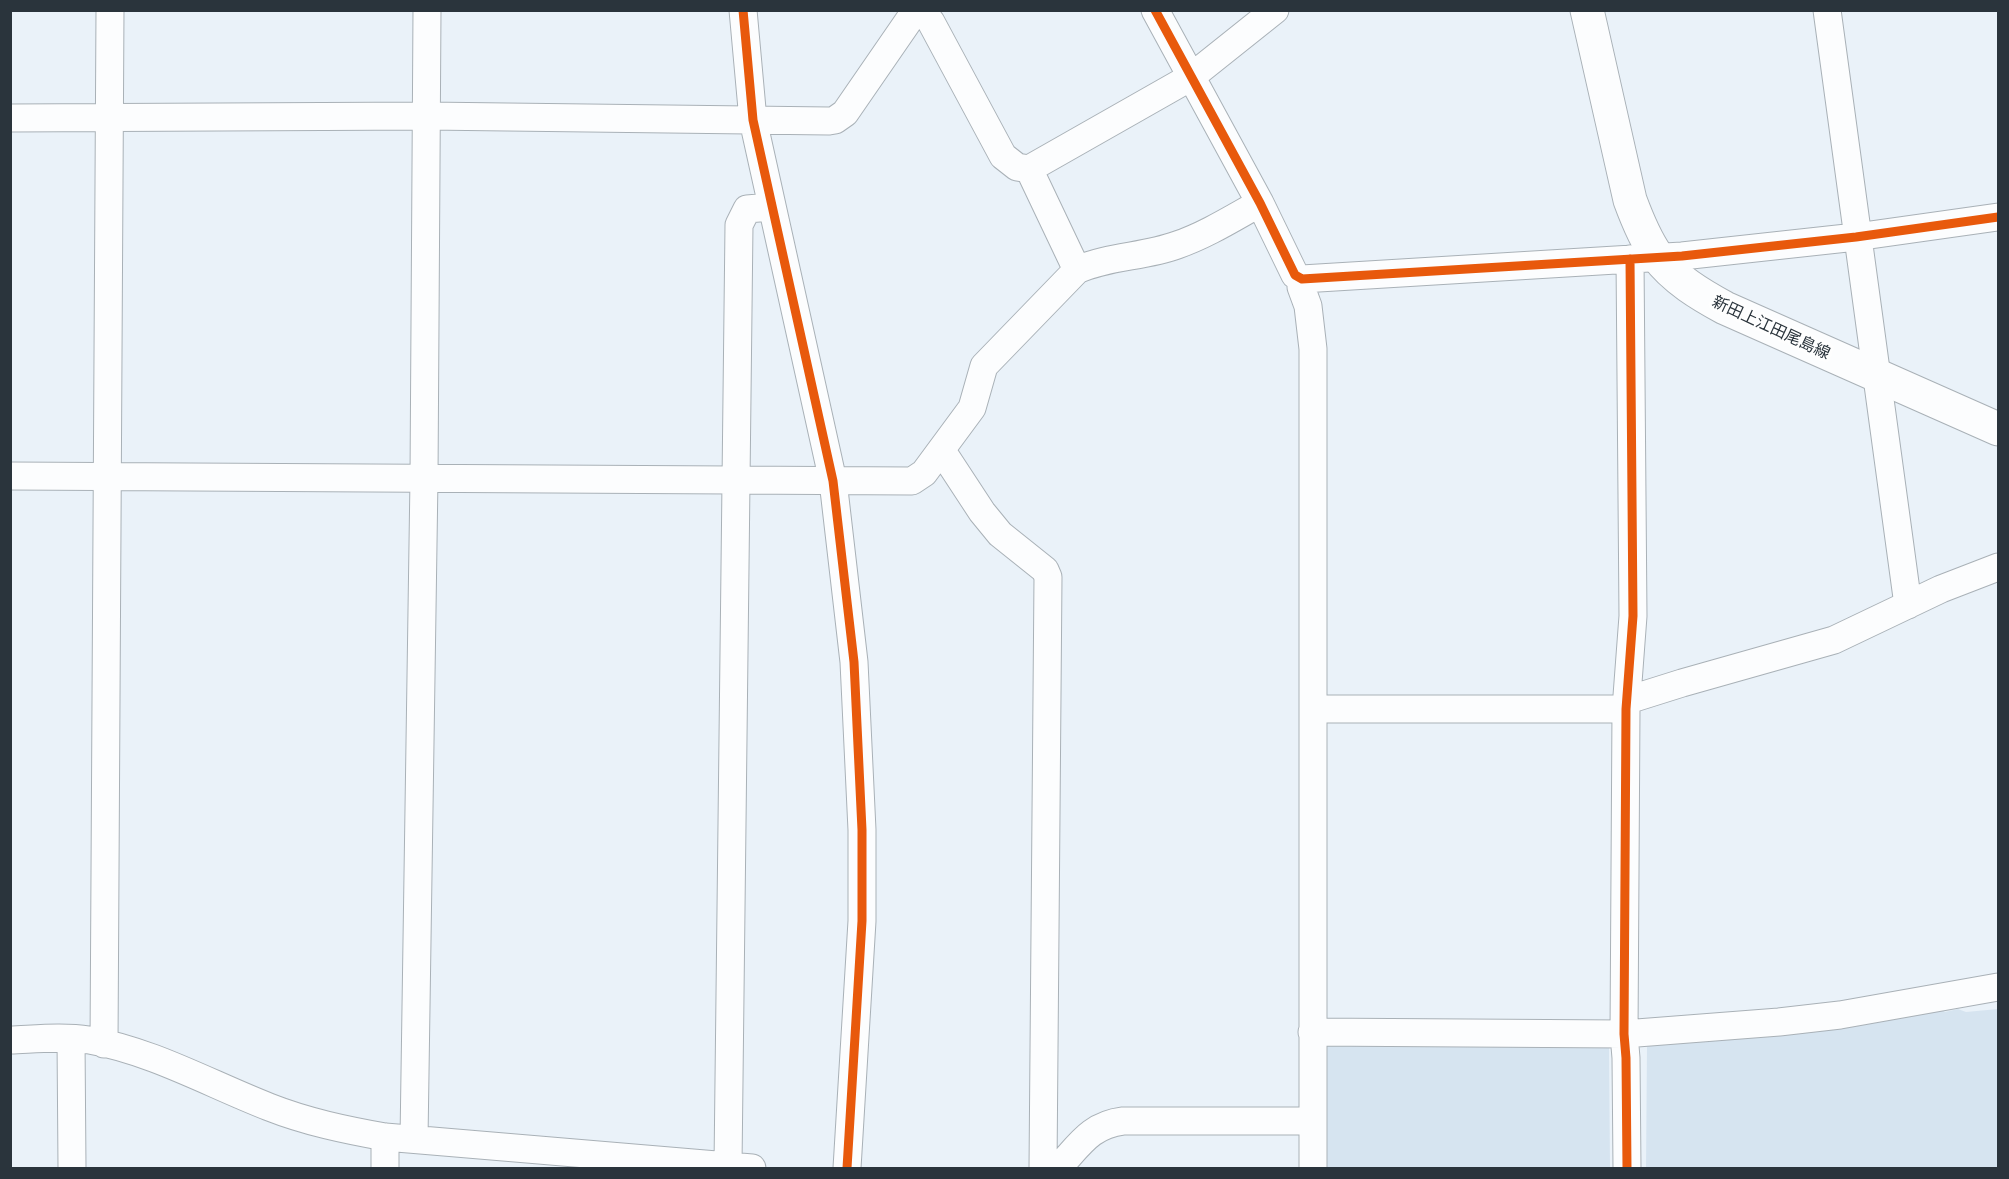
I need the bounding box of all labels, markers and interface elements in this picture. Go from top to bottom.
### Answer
street label: 新田上江田尾島線 [1709,292,1833,364]

